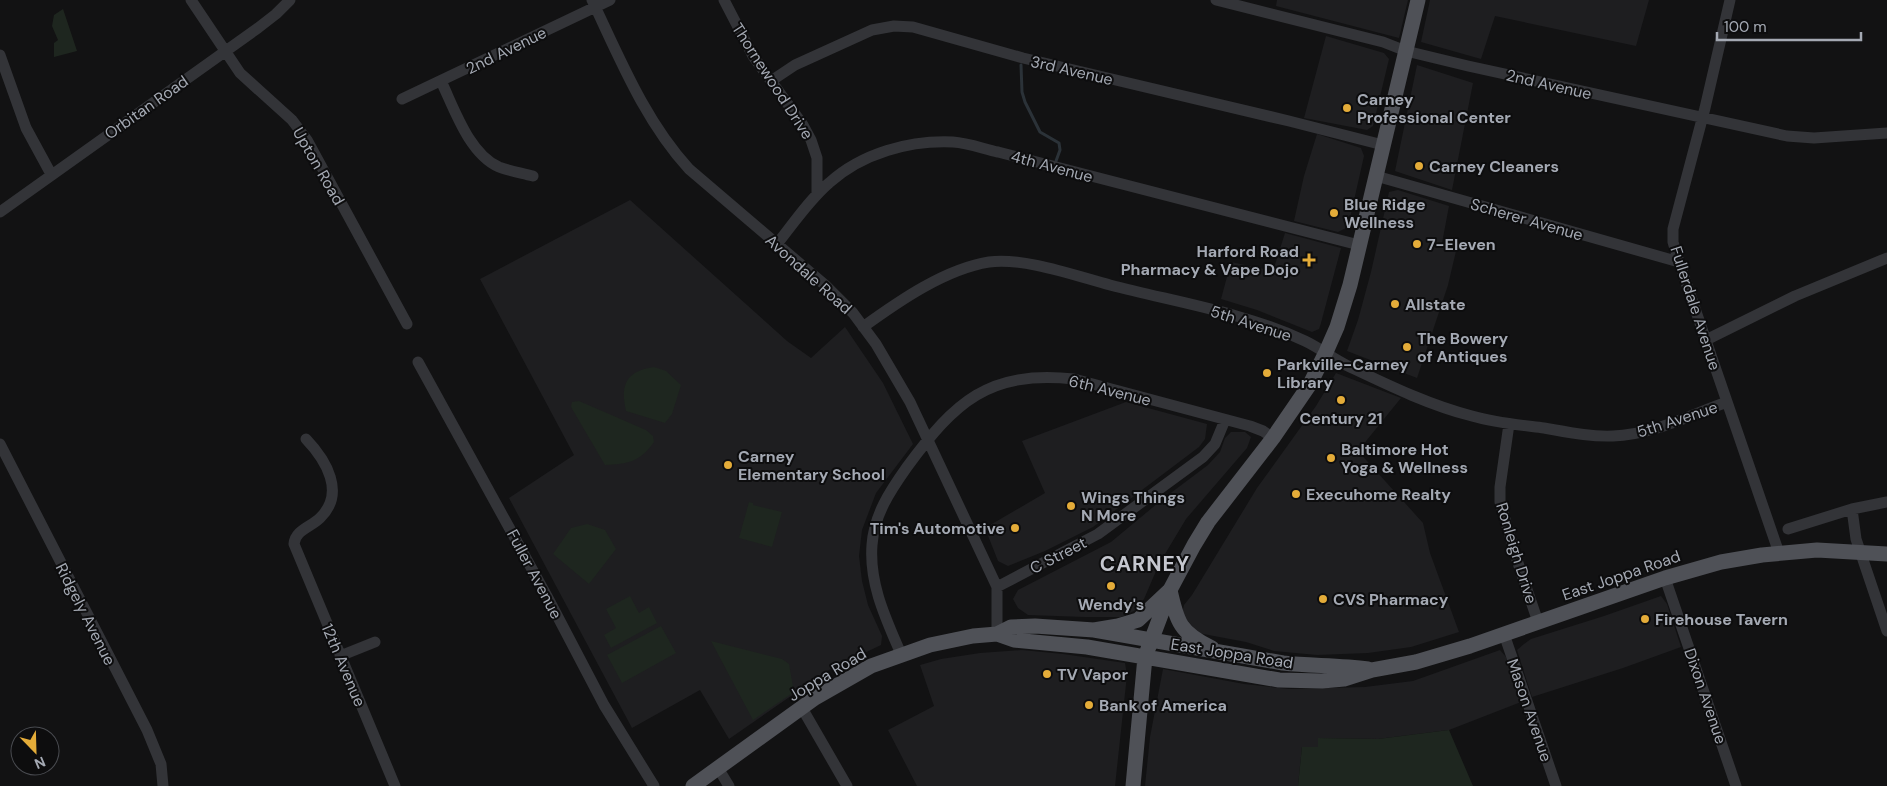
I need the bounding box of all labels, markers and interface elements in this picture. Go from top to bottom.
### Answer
scale bar [1717,10,1861,42]
text: 100 m [1724,17,1767,37]
street label: Thornewood Drive [727,19,818,143]
street label: 2nd Avenue [462,22,550,79]
street label: 3rd Avenue [1029,51,1115,90]
street label: 2nd Avenue [1504,64,1594,105]
street label: Orbitan Road [100,71,192,144]
place label: Carney Professional Center [1357,89,1511,128]
marker: Carney Professional Center [1341,102,1353,114]
street label: Upton Road [288,124,349,209]
street label: 4th Avenue [1009,145,1095,187]
place label: Carney Cleaners [1429,156,1559,177]
marker: Carney Cleaners [1413,160,1425,172]
street label: Scherer Avenue [1468,193,1585,246]
place label: Blue Ridge Wellness [1344,194,1426,233]
marker: Blue Ridge Wellness [1328,207,1340,219]
street label: Avondale Road [761,230,856,319]
place label: 7-Eleven [1427,234,1496,255]
marker: 7-Eleven [1411,238,1423,250]
place label: Harford Road Pharmacy & Vape Dojo [1121,241,1299,280]
street label: Fullerdale Avenue [1666,243,1726,373]
marker: Harford Road Pharmacy & Vape Dojo [1303,254,1315,266]
place label: Allstate [1405,294,1466,315]
marker: Allstate [1389,298,1401,310]
street label: 5th Avenue [1208,301,1294,346]
place label: The Bowery of Antiques [1417,328,1509,367]
marker: The Bowery of Antiques [1401,341,1413,353]
place label: Parkville-Carney Library [1277,354,1409,393]
marker: Parkville-Carney Library [1261,367,1273,379]
street label: 6th Avenue [1067,370,1153,411]
marker: Century 21 [1335,394,1347,406]
street label: 5th Avenue [1634,397,1720,442]
place label: Century 21 [1299,408,1383,429]
place label: Baltimore Hot Yoga & Wellness [1341,439,1468,478]
place label: Carney Elementary School [738,446,885,485]
marker: Baltimore Hot Yoga & Wellness [1325,452,1337,464]
marker: Carney Elementary School [722,459,734,471]
place label: Execuhome Realty [1306,484,1451,505]
place label: Wings Things N More [1081,487,1185,526]
marker: Execuhome Realty [1290,488,1302,500]
marker: Wings Things N More [1065,500,1077,512]
street label: Ronleigh Drive [1491,500,1542,606]
place label: Tim's Automotive [870,518,1005,539]
marker: Tim's Automotive [1009,522,1021,534]
street label: Fuller Avenue [502,526,567,623]
street label: C Street [1026,532,1090,579]
street label: East Joppa Road [1559,545,1683,606]
district label: CARNEY [1100,550,1190,578]
street label: Ridgely Avenue [51,559,120,669]
marker: Wendy's [1105,580,1117,592]
place label: CVS Pharmacy [1333,589,1449,610]
marker: CVS Pharmacy [1317,593,1329,605]
place label: Wendy's [1078,594,1144,615]
place label: Firehouse Tavern [1655,609,1788,630]
marker: Firehouse Tavern [1639,613,1651,625]
street label: 12th Avenue [317,620,370,710]
street label: East Joppa Road [1169,633,1295,674]
street label: Joppa Road [784,643,870,706]
street label: Dixon Avenue [1679,646,1732,747]
street label: Mason Avenue [1502,656,1557,764]
place label: TV Vapor [1057,664,1128,685]
marker: TV Vapor [1041,668,1053,680]
place label: Bank of America [1099,695,1227,716]
marker: Bank of America [1083,699,1095,711]
north arrow [10,726,60,776]
text: N [32,753,48,773]

